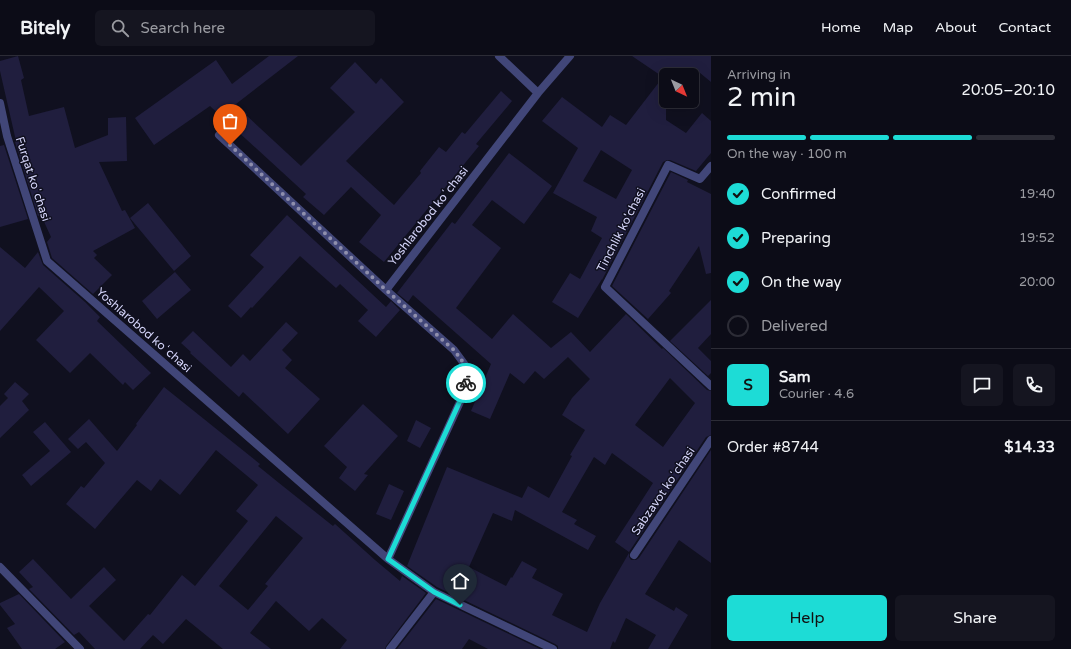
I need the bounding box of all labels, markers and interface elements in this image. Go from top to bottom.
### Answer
search box [95,10,375,46]
text: Bitely [20,17,71,39]
icon: search [109,17,131,39]
text: Search here [141,19,225,37]
text: Home [821,19,861,36]
text: Map [883,19,913,36]
text: About [935,19,977,36]
text: Contact [999,19,1051,36]
text: Arriving in [727,67,791,83]
north arrow [659,68,699,108]
map controls [659,68,699,108]
text: 20:05–20:10 [962,81,1055,99]
text: 2 min [727,82,796,113]
pin [213,104,247,145]
icon: bag [219,110,241,132]
street label: Furqat koʻchasi [13,135,53,223]
text: On the way · 100 m [727,146,847,162]
street label: Yoshlarobod koʻchasi [385,164,471,268]
icon: check [727,183,749,205]
text: Confirmed [761,185,836,203]
street label: Tinchlik ko'chasi [594,186,648,274]
text: 19:40 [1019,186,1055,202]
icon: check [727,227,749,249]
text: Preparing [761,229,831,247]
text: 19:52 [1019,230,1055,246]
icon: check [727,271,749,293]
text: On the way [761,273,841,291]
text: 20:00 [1019,274,1055,290]
street label: Yoshlarobod koʻchasi [93,285,195,375]
text: Delivered [761,317,828,335]
courier [446,363,486,403]
button: chat [961,364,1003,406]
button: phone [1013,364,1055,406]
text: Sam [779,368,810,386]
icon: bike [455,372,477,394]
text: S [743,376,753,394]
text: Courier · 4.6 [779,386,854,402]
text: Order #8744 [727,438,819,456]
text: $14.33 [1004,438,1055,456]
street label: Sabzavot koʻchasi [628,444,698,538]
pin [443,564,477,605]
icon: home [449,570,471,592]
button: Help [727,595,887,641]
button: Share [895,595,1055,641]

